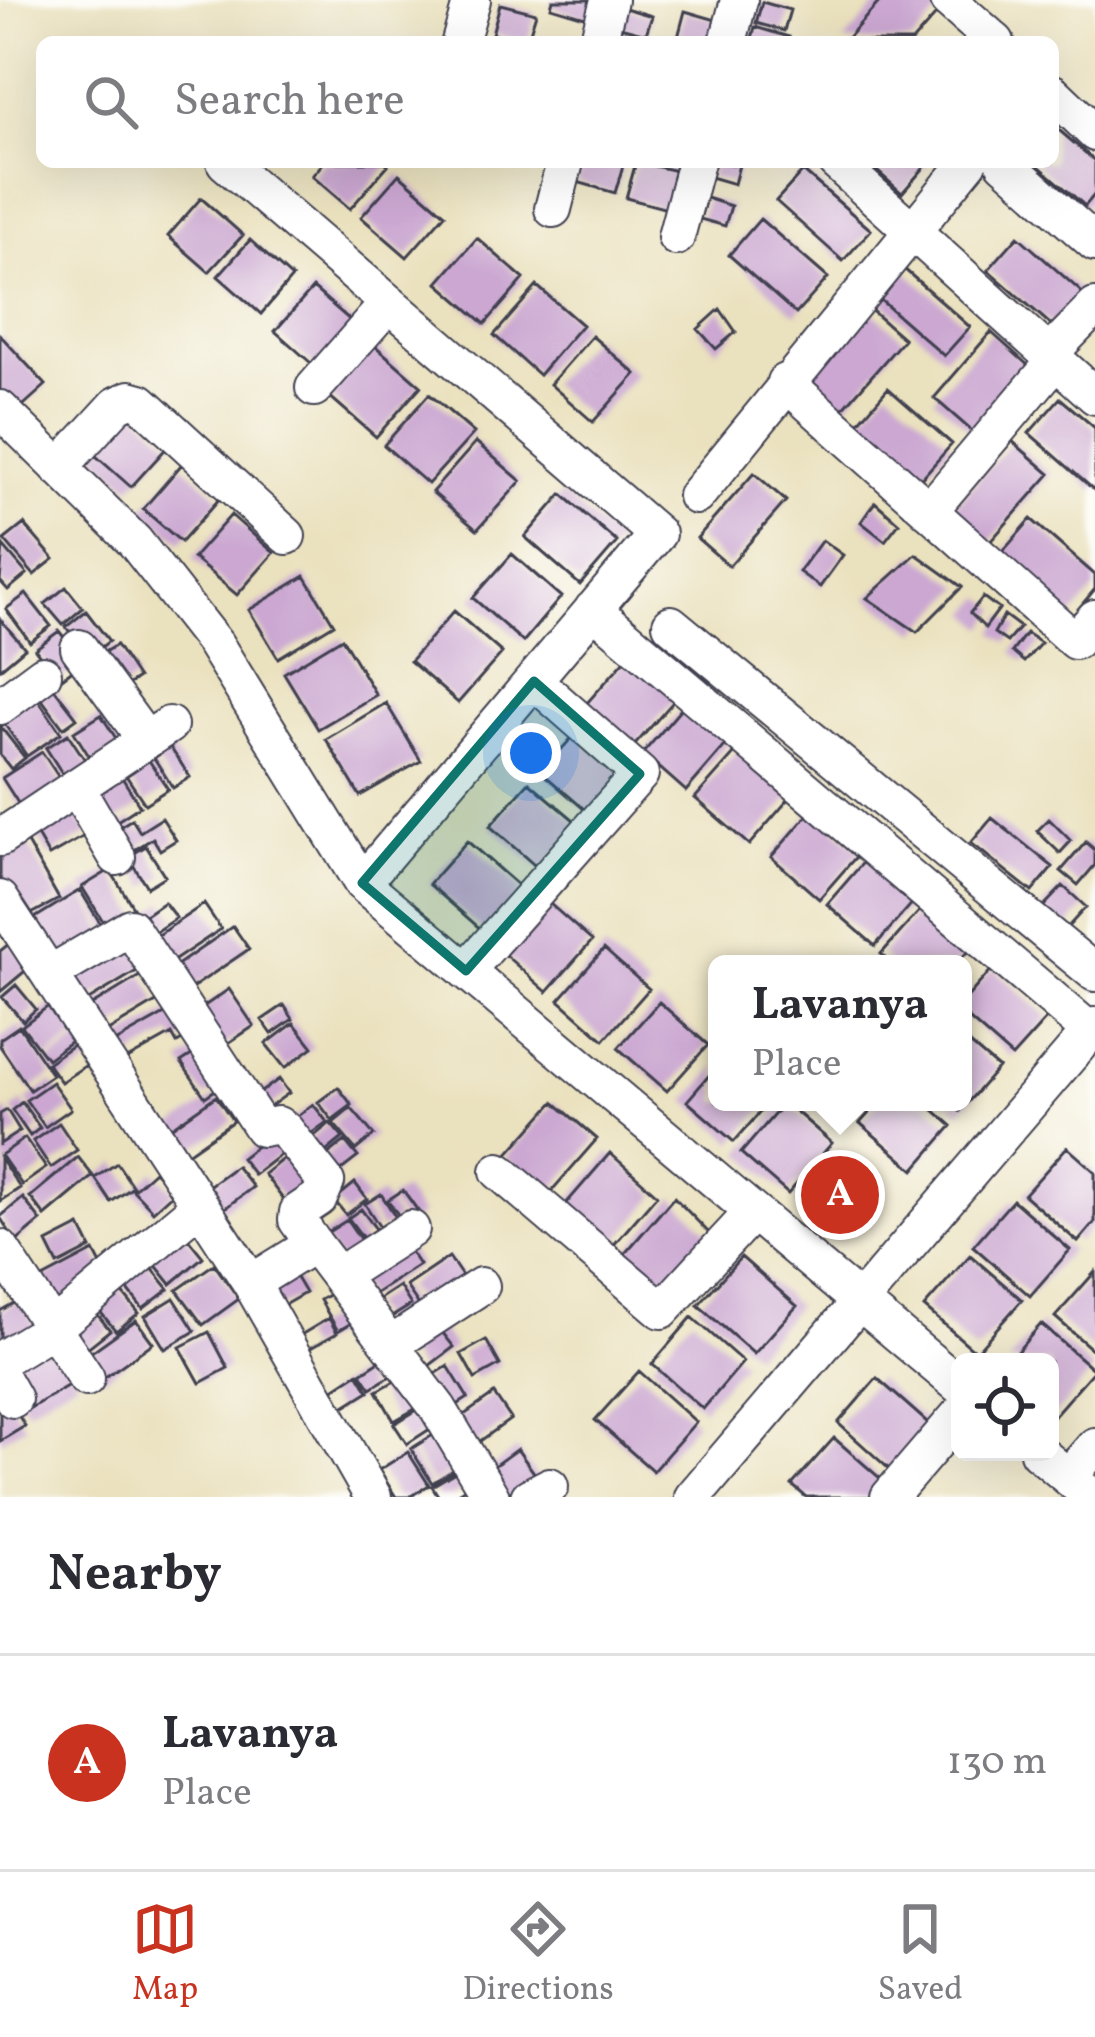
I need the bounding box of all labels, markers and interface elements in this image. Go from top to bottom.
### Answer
search box [36,36,1059,168]
icon: search [78,69,144,135]
text: Search here [174,71,405,134]
your location [501,723,561,783]
popup [708,955,972,1111]
text: Lavanya [752,975,928,1038]
text: Place [752,1038,841,1092]
pin: A [801,1150,879,1240]
map controls [951,1353,1059,1461]
button: locate [951,1353,1059,1461]
text: Nearby [48,1540,222,1611]
text: Lavanya [162,1704,338,1767]
text: A [73,1736,101,1790]
text: 130 m [947,1736,1047,1790]
text: Place [162,1767,252,1821]
tab: Map [132,1896,198,2014]
tab: Directions [462,1896,614,2014]
tab: Saved [878,1896,963,2014]

